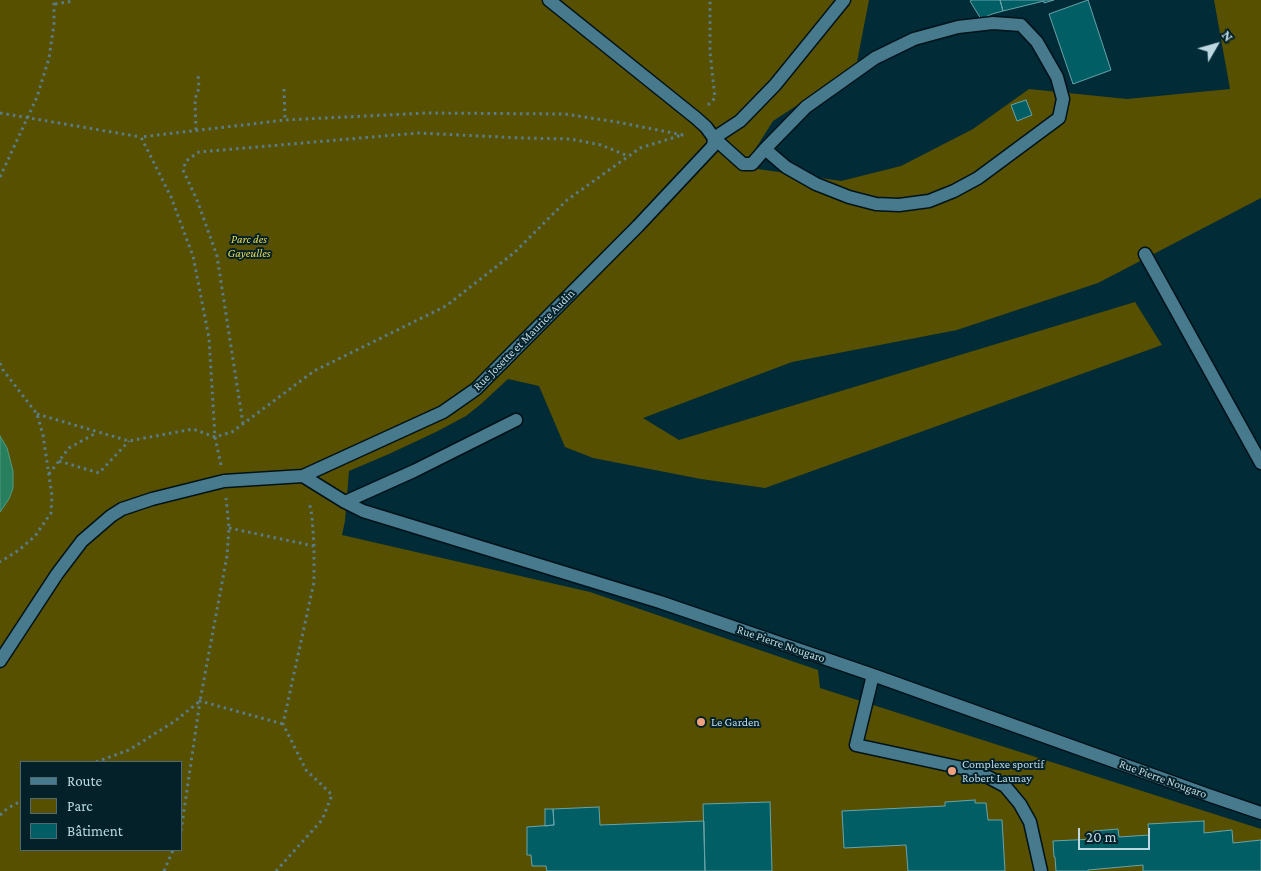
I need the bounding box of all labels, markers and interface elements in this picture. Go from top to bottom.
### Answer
north arrow [1191,20,1241,70]
text: N [1219,27,1237,44]
park label: Parc des Gayeulles [228,232,270,260]
street label: Rue Josette et Maurice Audin [470,286,578,394]
street label: Rue Pierre Nougaro [735,622,827,666]
place label: Le Garden [711,715,760,729]
marker: Le Garden [695,716,707,728]
street label: Rue Pierre Nougaro [1117,756,1209,802]
place label: Complexe sportif Robert Launay [962,757,1044,785]
legend [20,761,182,851]
marker: Complexe sportif Robert Launay [946,765,958,777]
text: Route [67,773,102,789]
text: Parc [67,798,93,814]
scale bar [1081,818,1154,850]
text: Bâtiment [67,823,123,839]
text: 20 m [1086,829,1117,845]

